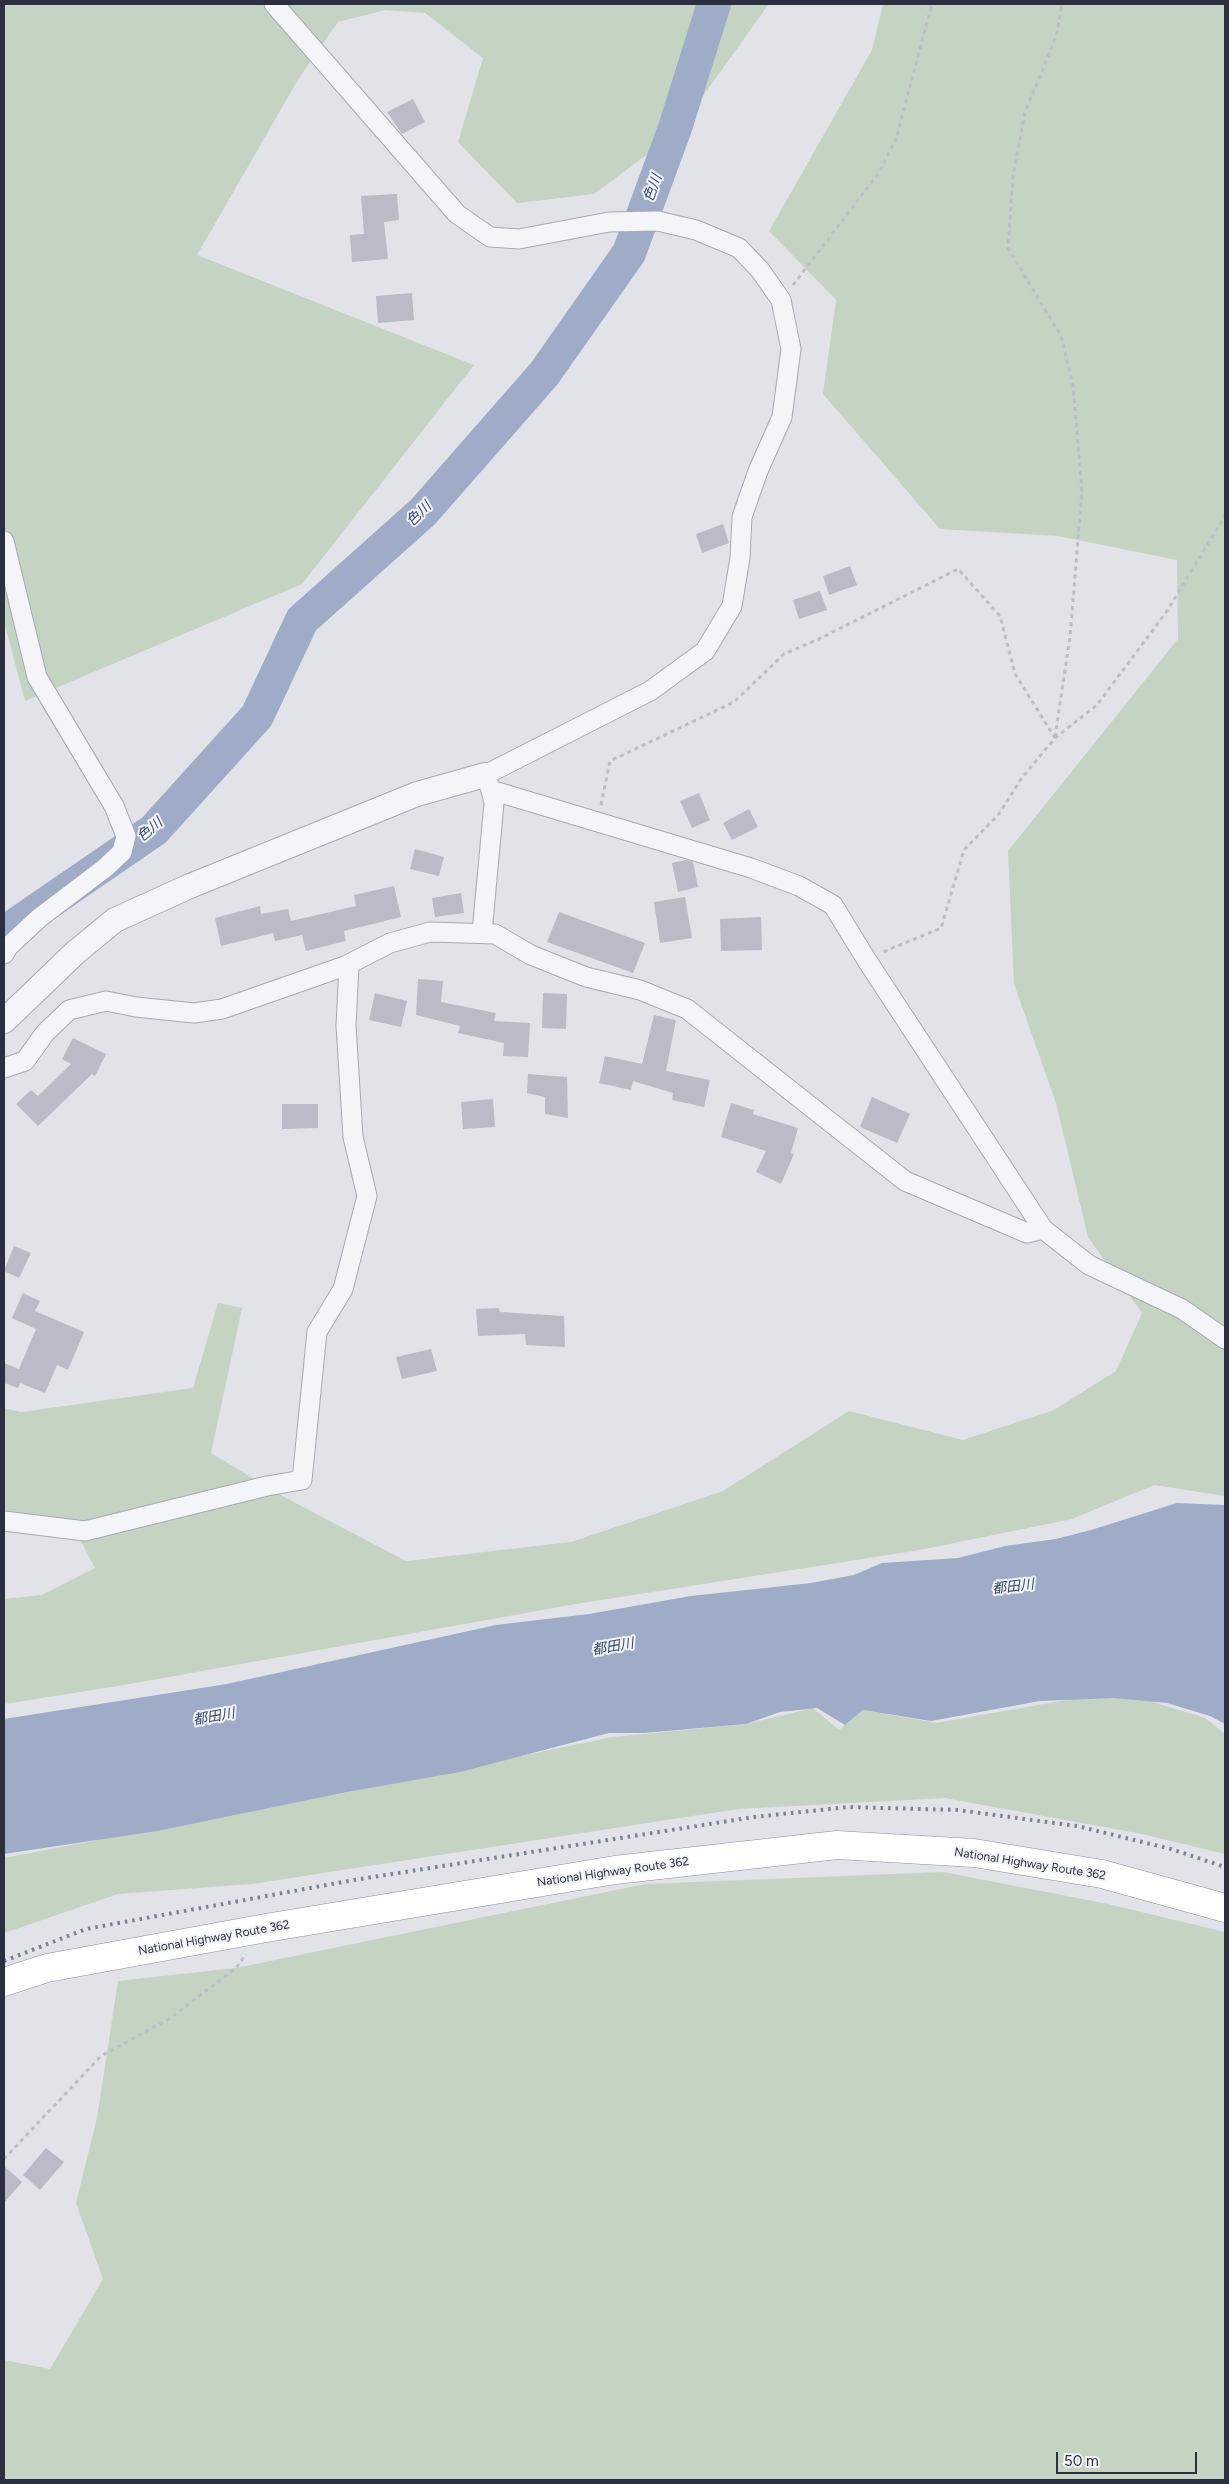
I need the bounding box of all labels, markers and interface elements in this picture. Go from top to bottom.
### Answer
water label: 色川 [640,172,666,204]
water label: 色川 [403,498,435,530]
water label: 色川 [134,815,166,845]
water label: 都田川 [991,1576,1035,1598]
water label: 都田川 [591,1635,635,1659]
water label: 都田川 [192,1705,236,1729]
street label: National Highway Route 362 [953,1845,1107,1883]
street label: National Highway Route 362 [536,1854,690,1890]
street label: National Highway Route 362 [137,1918,291,1958]
scale bar [1059,2442,1200,2474]
text: 50 m [1064,2452,1099,2470]

